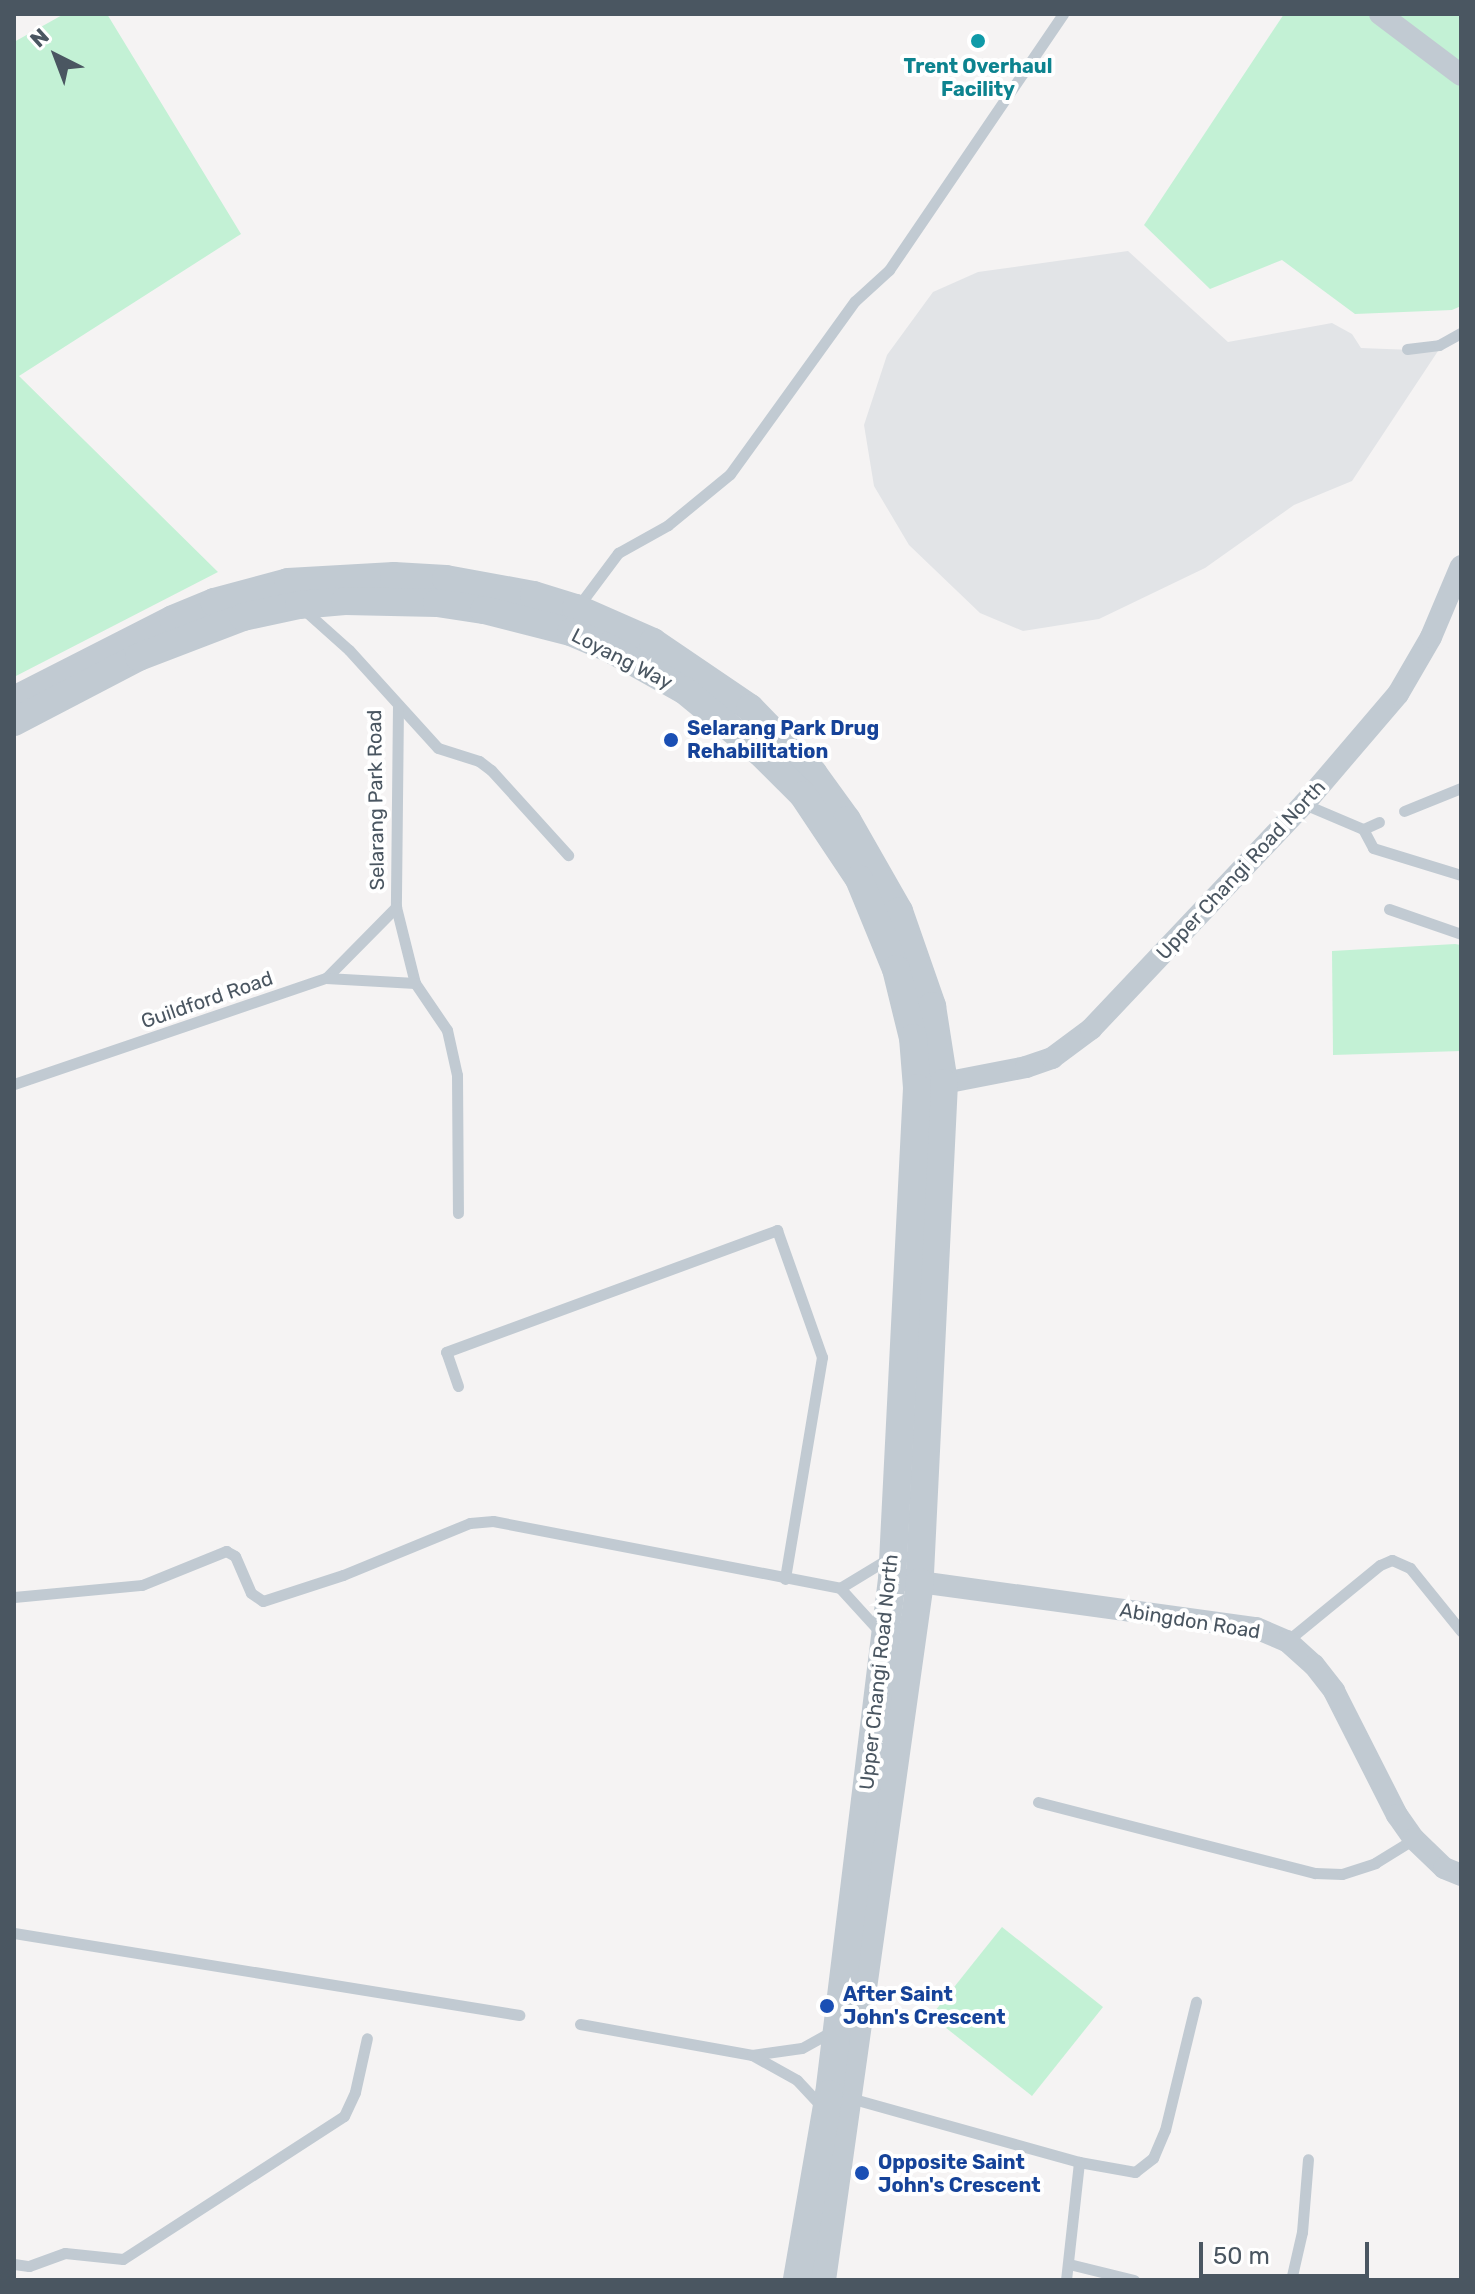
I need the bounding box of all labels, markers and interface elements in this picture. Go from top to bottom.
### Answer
north arrow [16,16,96,96]
text: N [25,22,55,53]
marker: Trent Overhaul Facility [969,32,987,50]
place label: Trent Overhaul Facility [904,54,1052,101]
street label: Loyang Way [567,623,677,695]
street label: Selarang Park Road [362,709,390,891]
place label: Selarang Park Drug Rehabilitation [687,716,879,763]
marker: Selarang Park Drug Rehabilitation [662,731,680,749]
street label: Upper Changi Road North [1151,775,1331,965]
street label: Guildford Road [138,966,276,1034]
street label: Upper Changi Road North [855,1553,903,1791]
street label: Abingdon Road [1118,1598,1262,1644]
place label: After Saint John's Crescent [843,1982,1006,2029]
marker: After Saint John's Crescent [818,1997,836,2015]
place label: Opposite Saint John's Crescent [878,2150,1041,2197]
marker: Opposite Saint John's Crescent [853,2164,871,2182]
scale bar [1203,2226,1373,2276]
text: 50 m [1213,2242,1270,2270]

